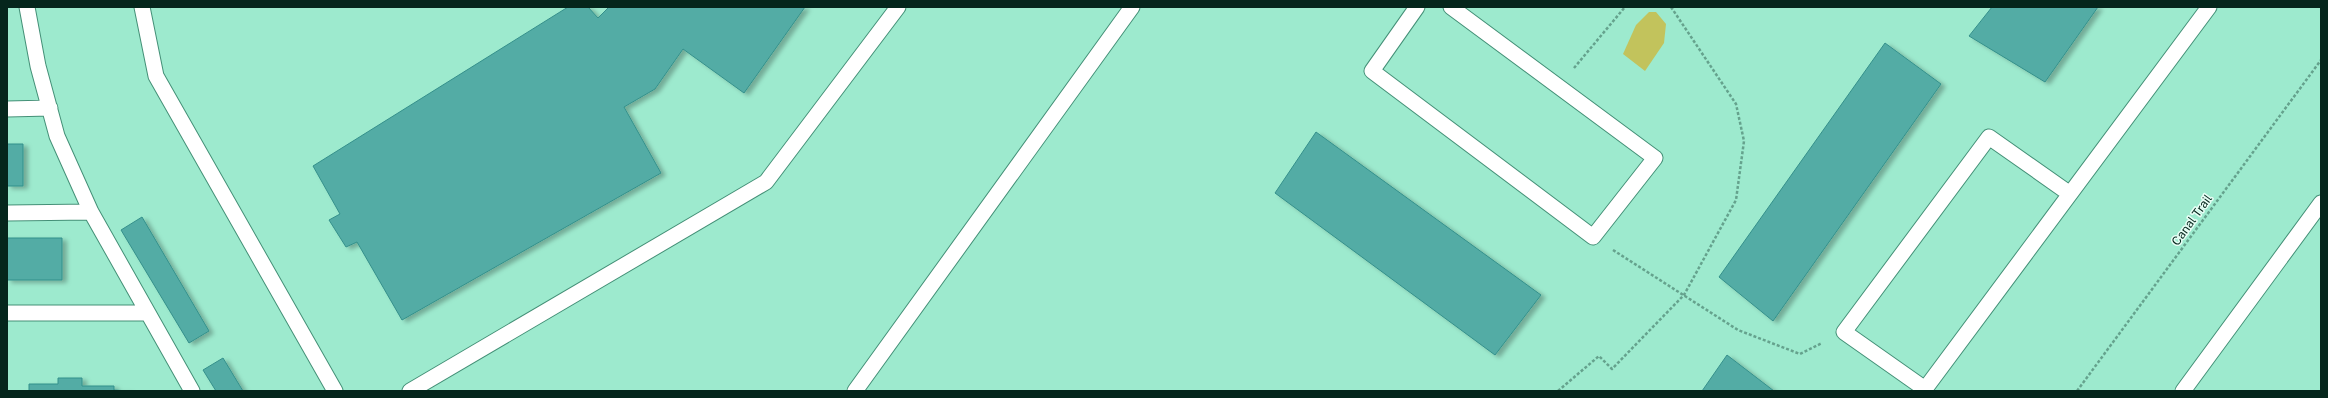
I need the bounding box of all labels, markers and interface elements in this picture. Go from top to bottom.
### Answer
street label: Canal Trail [2169,192,2215,248]

